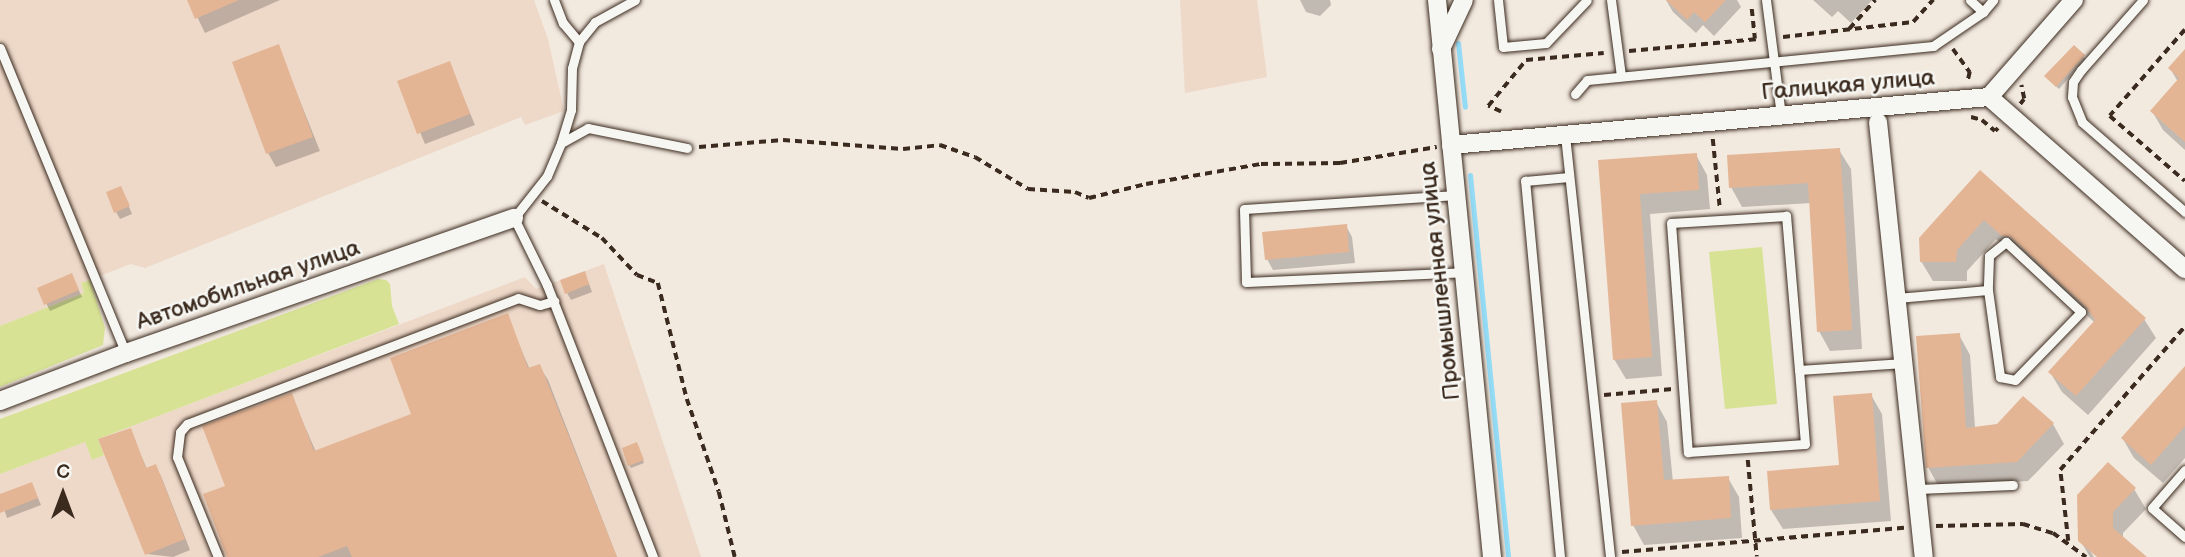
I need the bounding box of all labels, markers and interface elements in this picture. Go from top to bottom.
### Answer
street label: Галицкая улица [1760,64,1936,106]
street label: Промышленная улица [1414,160,1466,402]
street label: Автомобильная улица [133,234,363,336]
north arrow [28,459,98,529]
text: С [56,461,70,484]

